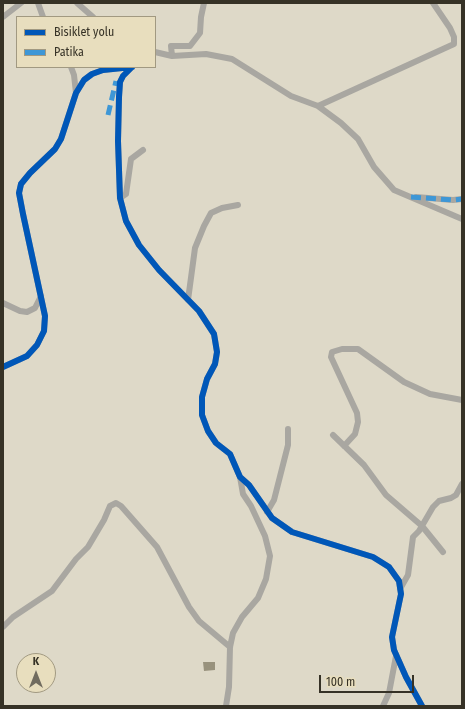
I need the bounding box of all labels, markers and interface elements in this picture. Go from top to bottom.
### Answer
legend [16,16,156,68]
text: Bisiklet yolu [54,25,114,39]
text: Patika [54,45,84,59]
north arrow [16,653,56,693]
text: K [33,655,39,668]
scale bar [321,667,416,693]
text: 100 m [326,675,355,689]

